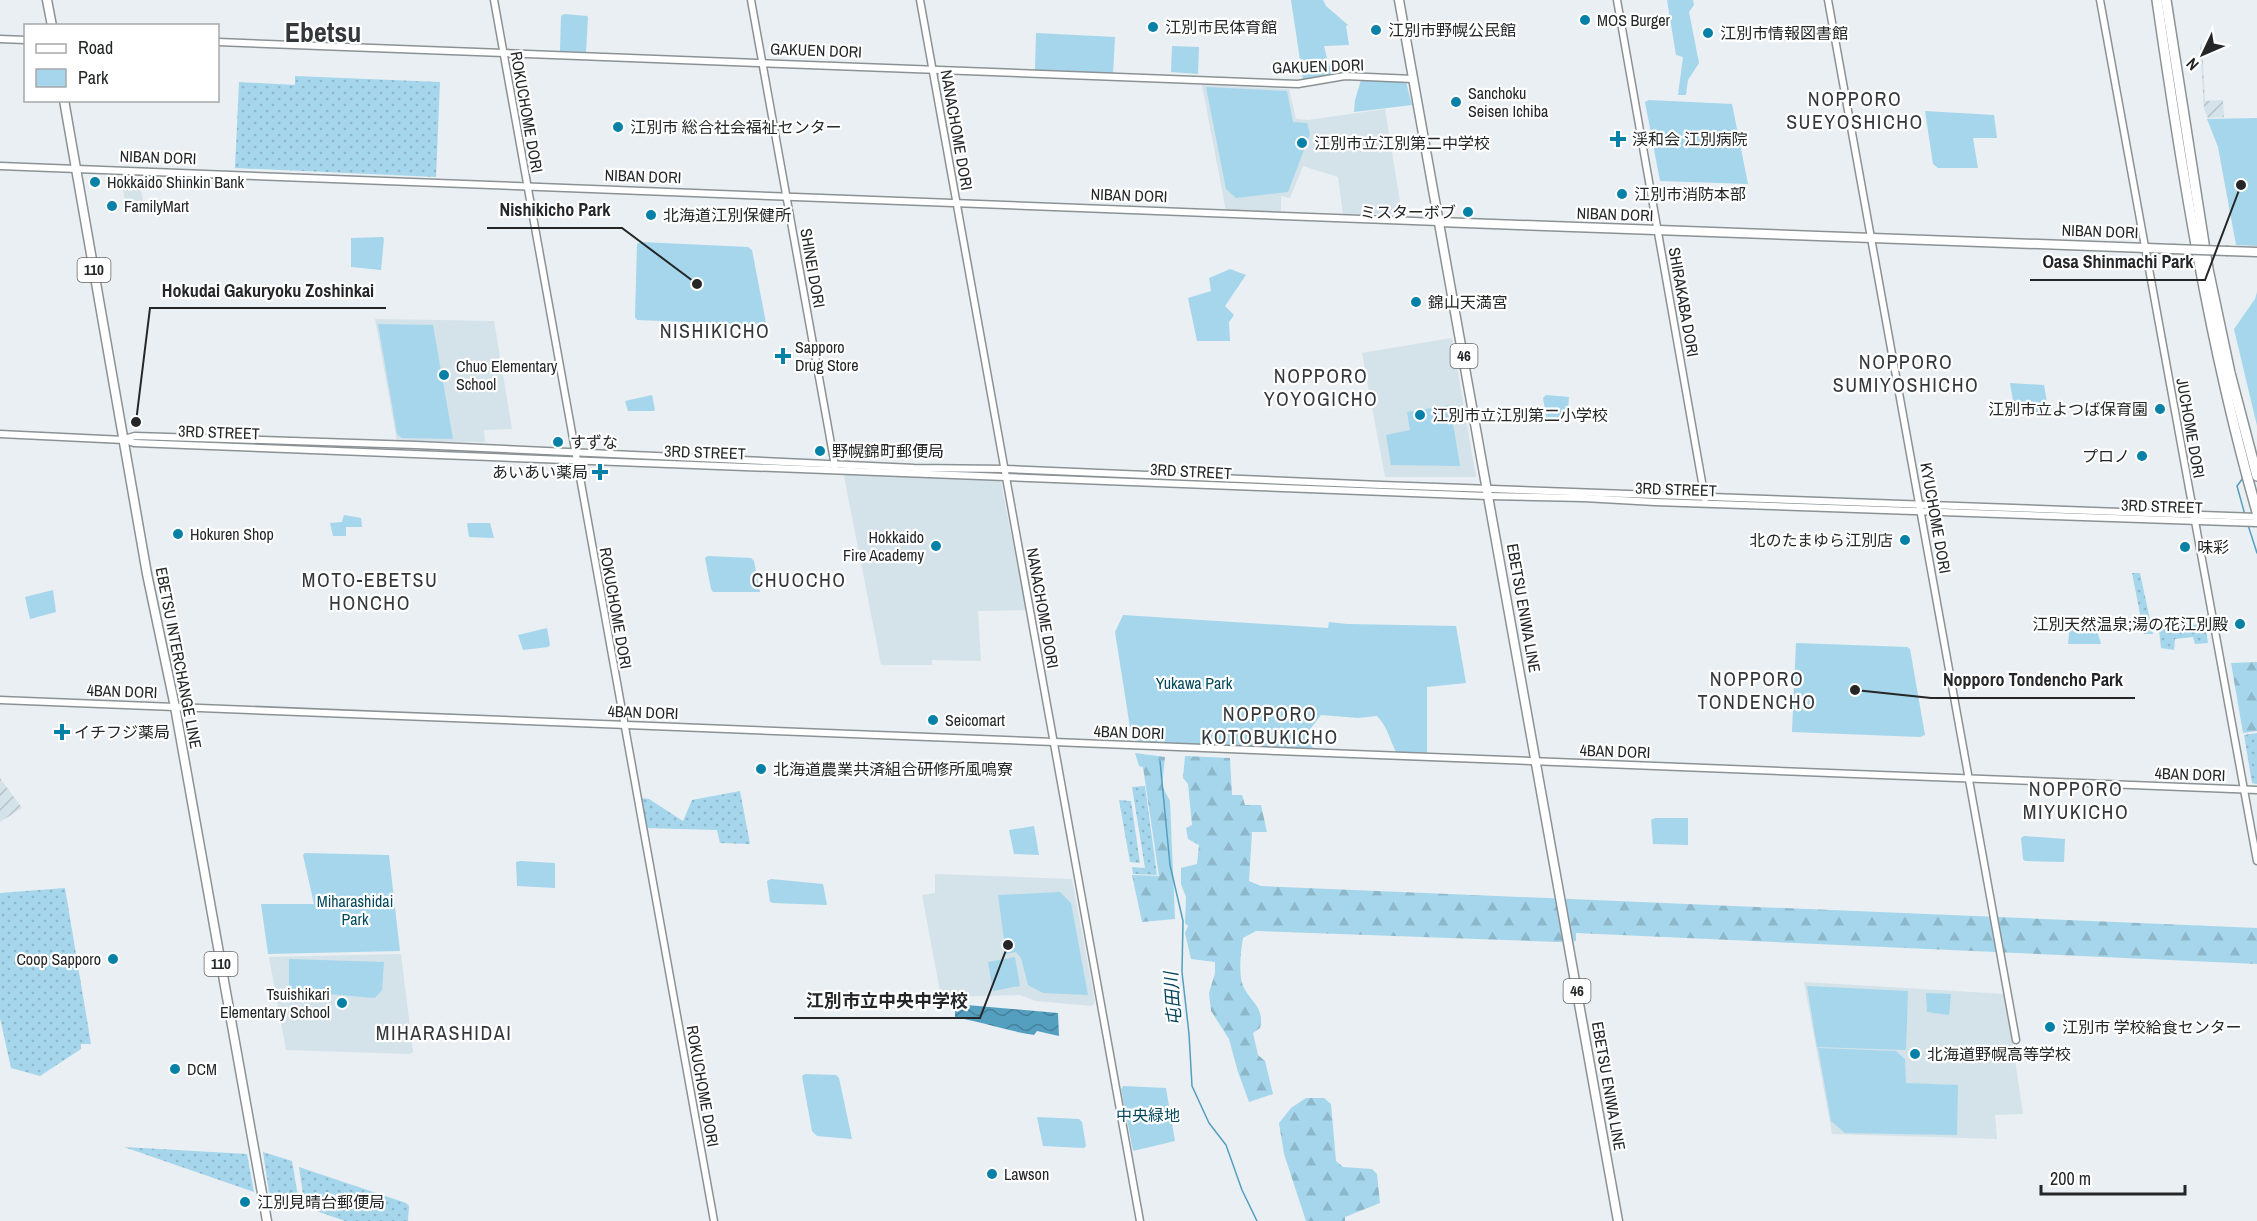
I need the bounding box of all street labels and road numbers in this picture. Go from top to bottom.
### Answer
street label: GAKUEN DORI [770,37,862,63]
street label: ROKUCHOME DORI [505,49,549,175]
street label: GAKUEN DORI [1272,53,1364,79]
street label: NANACHOME DORI [936,68,978,192]
street label: NIBAN DORI [119,145,197,169]
street label: NIBAN DORI [604,164,682,188]
street label: NIBAN DORI [1090,183,1168,207]
street label: NIBAN DORI [1576,202,1654,226]
street label: NIBAN DORI [2061,219,2139,243]
street label: SHINEI DORI [795,227,831,309]
street label: SHIRAKABA DORI [1664,246,1704,358]
road number: 110 [78,258,110,282]
road number: 46 [1450,344,1478,368]
street label: JUCHOME DORI [2171,376,2211,480]
street label: 3RD STREET [178,420,260,444]
street label: 3RD STREET [664,440,746,464]
street label: 3RD STREET [1150,458,1232,484]
street label: KYUCHOME DORI [1915,461,1957,575]
street label: 3RD STREET [1635,477,1717,501]
street label: 3RD STREET [2121,494,2203,518]
street label: EBETSU ENIWA LINE [1502,542,1546,674]
street label: ROKUCHOME DORI [594,545,638,671]
street label: NANACHOME DORI [1022,546,1064,670]
street label: EBETSU INTERCHANGE LINE [151,565,207,751]
street label: 4BAN DORI [86,679,158,703]
street label: 4BAN DORI [607,700,679,724]
street label: 4BAN DORI [1093,720,1165,744]
street label: 4BAN DORI [1579,739,1651,763]
street label: 4BAN DORI [2154,762,2226,786]
road number: 110 [204,952,238,976]
road number: 46 [1564,979,1590,1003]
street label: EBETSU ENIWA LINE [1587,1020,1631,1152]
street label: ROKUCHOME DORI [681,1023,725,1149]

